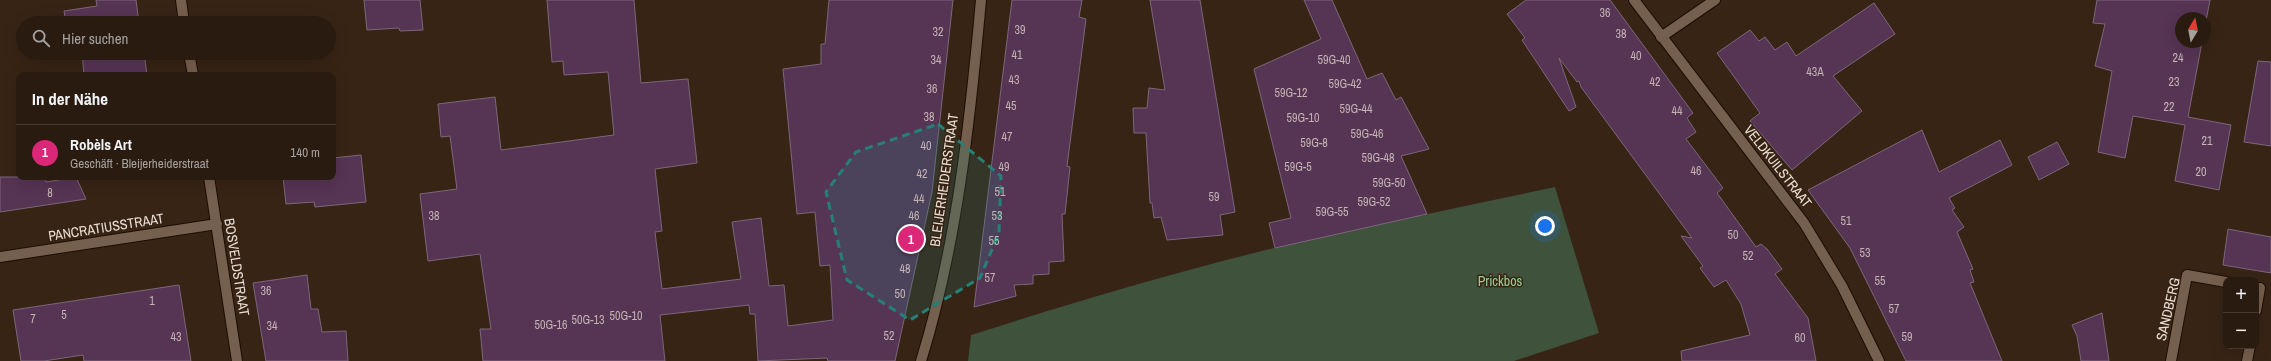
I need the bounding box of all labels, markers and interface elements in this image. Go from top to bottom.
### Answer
house number: 36 [1600,5,1610,21]
north arrow [2175,12,2211,48]
search box [16,16,336,60]
house number: 39 [1015,22,1025,38]
house number: 32 [933,24,943,40]
house number: 38 [1616,26,1626,42]
icon: search [30,27,52,49]
text: Hier suchen [62,28,128,49]
house number: 41 [1012,47,1023,63]
house number: 40 [1631,48,1641,64]
house number: 24 [2173,50,2184,66]
house number: 34 [931,52,942,68]
house number: 59G-40 [1318,52,1350,68]
house number: 43A [1806,64,1824,80]
house number: 43 [1009,72,1019,88]
house number: 42 [1650,74,1660,90]
house number: 23 [2169,74,2179,90]
house number: 59G-42 [1329,76,1361,92]
house number: 36 [927,81,937,97]
house number: 59G-12 [1275,85,1307,101]
text: In der Nähe [32,87,108,110]
house number: 45 [1006,98,1017,114]
house number: 22 [2164,99,2174,115]
house number: 59G-44 [1340,101,1373,117]
house number: 44 [1672,103,1683,119]
house number: 38 [924,109,934,125]
house number: 59G-10 [1287,110,1319,126]
street label: BLEIJERHEIDERSTRAAT [926,112,962,248]
street label: VELDKUILSTRAAT [1740,121,1816,211]
house number: 59G-46 [1351,126,1383,142]
house number: 47 [1002,129,1013,145]
house number: 21 [2202,133,2213,149]
text: Robèls Art [70,134,132,155]
house number: 59G-8 [1300,135,1328,151]
house number: 40 [921,138,931,154]
text: 1 [42,144,48,161]
text: 140 m [290,144,320,161]
house number: 59G-48 [1362,150,1394,166]
text: Geschäft · Bleijerheiderstraat [70,155,209,172]
house number: 49 [999,159,1009,175]
house number: 59G-5 [1284,159,1312,175]
house number: 46 [1691,163,1701,179]
house number: 20 [2196,164,2206,180]
house number: 42 [917,166,927,182]
house number: 59G-50 [1373,175,1405,191]
house number: 51 [995,184,1006,200]
house number: 8 [47,185,53,201]
house number: 59 [1209,189,1219,205]
house number: 44 [914,191,925,207]
house number: 59G-52 [1358,194,1390,210]
house number: 59G-55 [1316,204,1349,220]
house number: 38 [429,208,439,224]
house number: 46 [909,208,919,224]
house number: 53 [992,208,1002,224]
street label: PANCRATIUSSTRAAT [47,209,165,245]
house number: 51 [1841,213,1852,229]
your location [1535,216,1555,236]
street label: BOSVELDSTRAAT [220,217,254,317]
pin: 1 [898,224,924,254]
house number: 50 [1728,227,1738,243]
house number: 55 [989,233,1000,249]
house number: 53 [1860,245,1870,261]
house number: 52 [1743,248,1753,264]
house number: 48 [900,261,910,277]
house number: 57 [985,270,996,286]
park label: Prickbos [1478,272,1523,290]
house number: 55 [1875,273,1886,289]
street label: SANDBERG [2152,276,2184,342]
map controls [2223,277,2259,349]
button: + [2223,277,2259,313]
house number: 36 [261,283,271,299]
house number: 50 [895,286,905,302]
house number: 1 [149,293,155,309]
house number: 57 [1889,301,1900,317]
house number: 5 [61,307,67,323]
house number: 50G-10 [610,308,642,324]
house number: 7 [30,311,36,327]
house number: 50G-13 [572,312,604,328]
button: − [2223,313,2259,349]
house number: 50G-16 [535,317,567,333]
house number: 34 [267,318,278,334]
house number: 52 [884,328,894,344]
house number: 43 [171,329,181,345]
house number: 59 [1902,329,1912,345]
house number: 60 [1795,330,1805,346]

